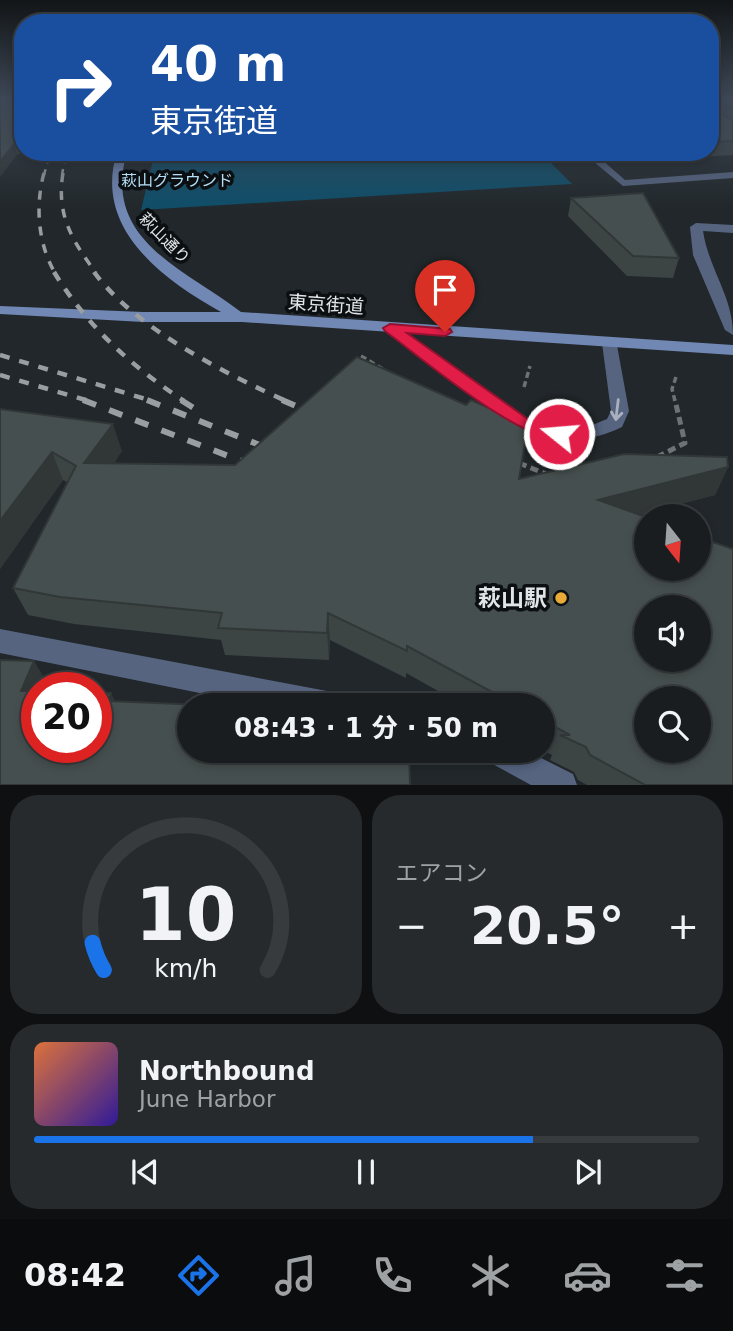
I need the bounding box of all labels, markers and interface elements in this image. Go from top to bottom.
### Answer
text: 40 m [150,36,286,93]
icon: right [35,42,126,133]
text: 東京街道 [150,102,278,140]
park label: 萩山グラウンド [121,171,233,190]
street label: 萩山通り [135,209,194,268]
pin [415,260,475,332]
icon: arrive [426,271,464,309]
street label: 東京街道 [287,290,365,318]
position arrow [522,397,596,471]
one-way arrow [610,399,623,421]
north arrow [634,504,710,581]
map controls [634,504,711,763]
place label: 萩山駅 [478,585,547,611]
marker: 萩山駅 [553,590,569,606]
button: sound [634,595,711,672]
speed limit sign: 20 [21,672,112,763]
button: search [634,686,711,763]
text: 08:43 · 1 分 · 50 m [234,713,498,743]
text: エアコン [396,860,488,886]
text: 10 [135,873,236,958]
text: 20.5° [470,896,624,956]
text: − [396,904,427,948]
text: + [667,904,699,948]
text: km/h [154,954,217,983]
text: Northbound [139,1056,315,1086]
text: June Harbor [139,1086,275,1112]
icon: previous [126,1153,164,1191]
icon: pause [347,1153,385,1191]
icon: next [569,1153,607,1191]
icon: directions [174,1251,223,1300]
icon: music [271,1251,320,1300]
icon: phone [368,1251,417,1300]
icon: climate [466,1251,515,1300]
icon: car [563,1251,612,1300]
icon: filters [660,1251,709,1300]
text: 08:42 [24,1256,126,1294]

